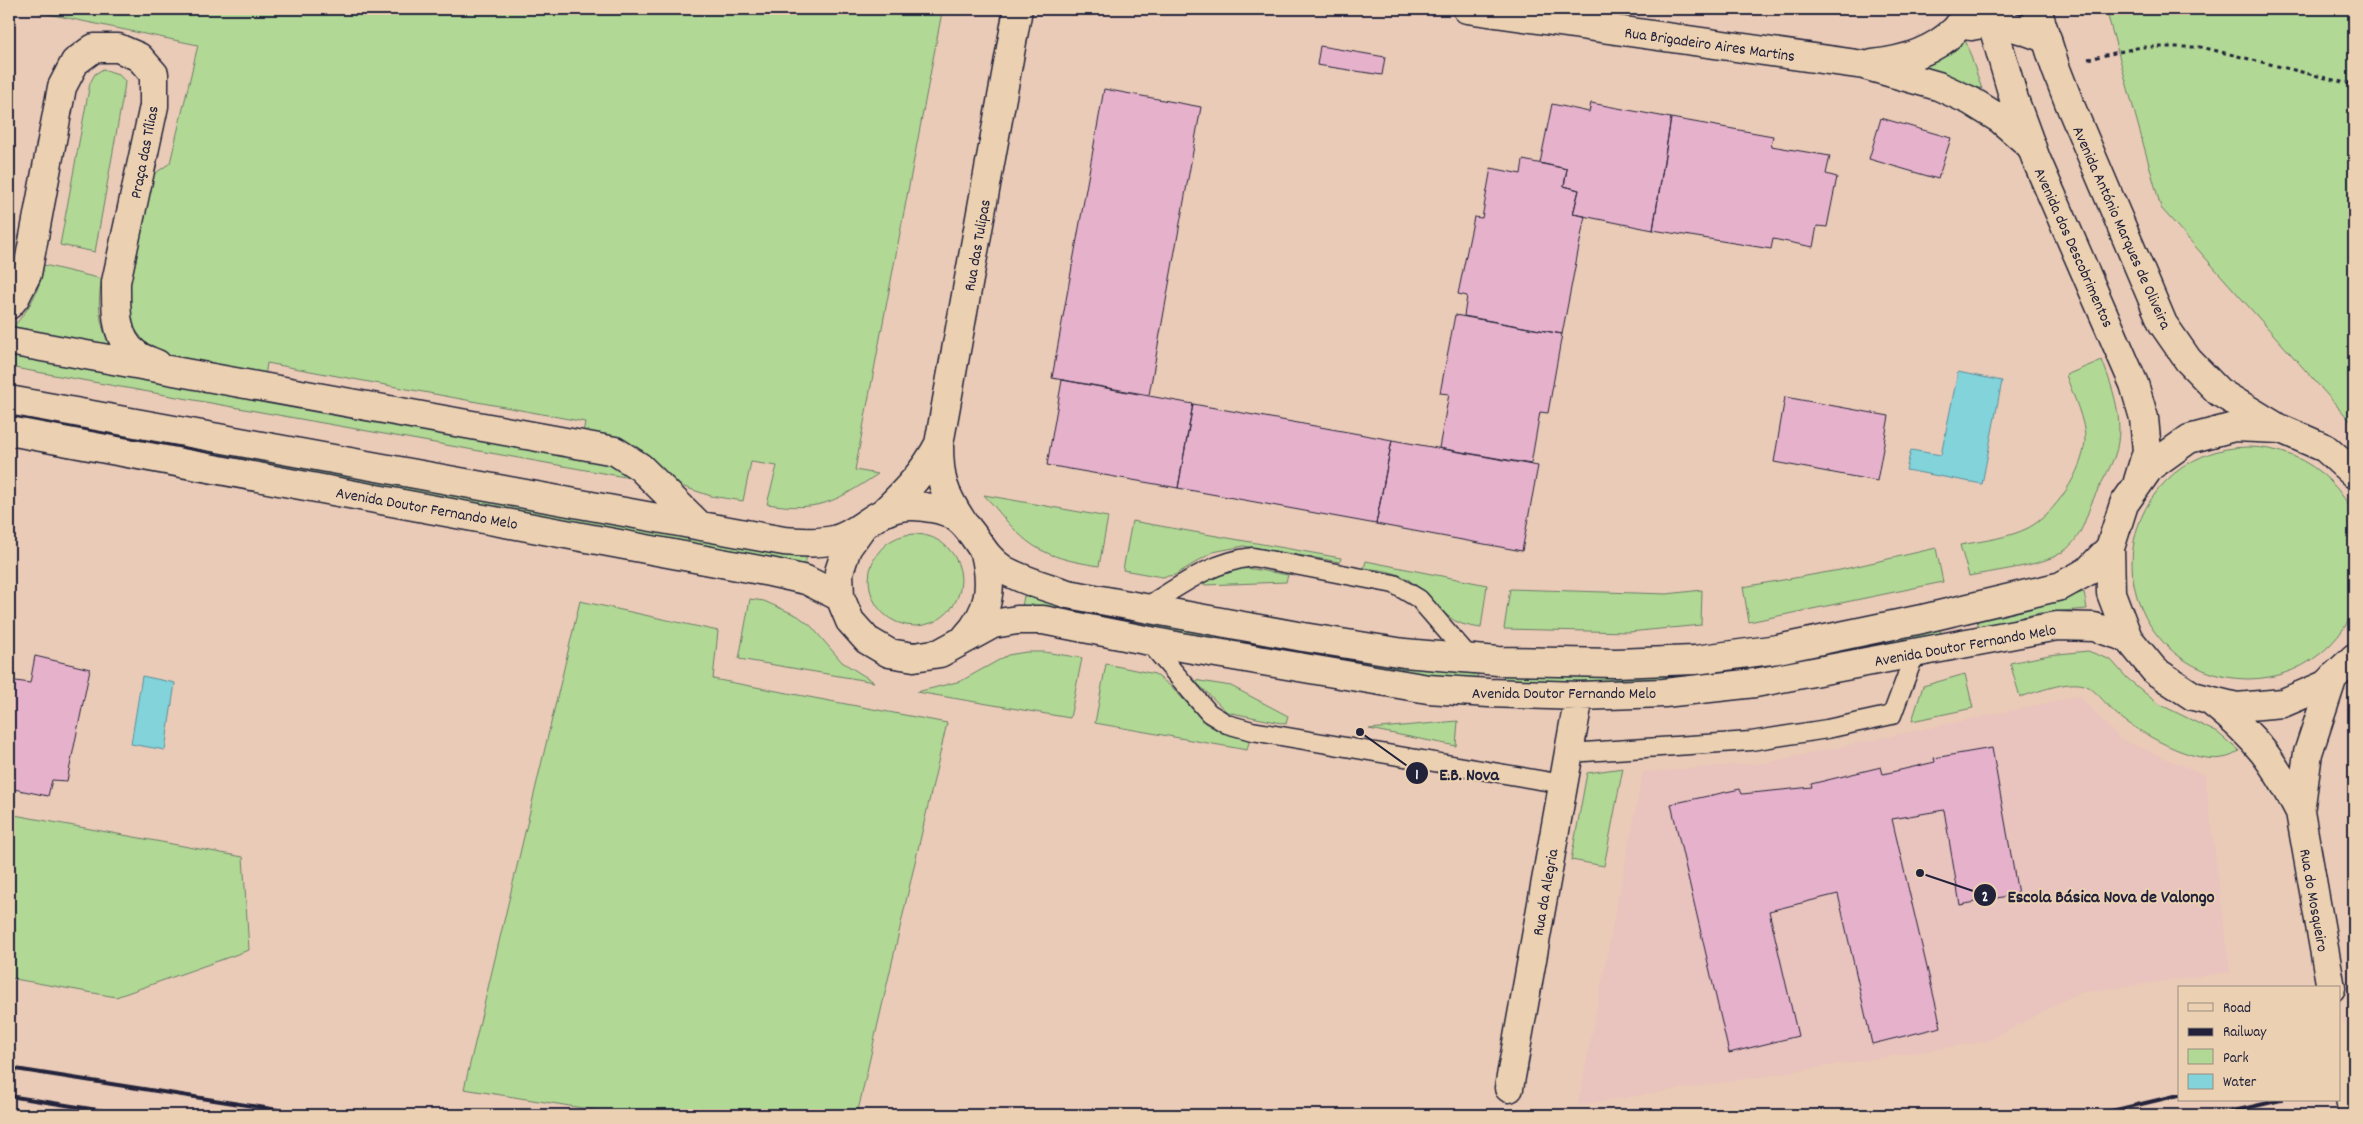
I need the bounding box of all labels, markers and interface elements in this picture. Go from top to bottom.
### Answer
street label: Rua Brigadeiro Aires Martins [1623,22,1797,69]
street label: Praça das Tílias [125,104,166,201]
street label: Avenida António Marques de Oliveira [2065,123,2176,334]
street label: Avenida dos Descobrimentos [2027,164,2119,332]
street label: Rua das Tulipas [959,197,998,293]
street label: Avenida Doutor Fernando Melo [334,482,519,537]
street label: Avenida Doutor Fernando Melo [1873,619,2058,674]
street label: Avenida Doutor Fernando Melo [1472,683,1656,706]
callout: E.B. Nova [1404,757,1509,790]
text: E.B. Nova [1439,764,1499,789]
text: 1 [1415,765,1419,787]
street label: Rua da Alegria [1528,847,1565,938]
street label: Rua do Mosqueiro [2292,847,2333,954]
callout: Escola Básica Nova de Valongo [1973,879,2225,912]
text: Escola Básica Nova de Valongo [2007,886,2215,911]
text: 2 [1982,887,1988,909]
legend [2178,986,2340,1102]
text: Road [2223,998,2251,1020]
text: Railway [2223,1022,2267,1044]
text: Park [2223,1048,2249,1070]
text: Water [2223,1072,2257,1094]

